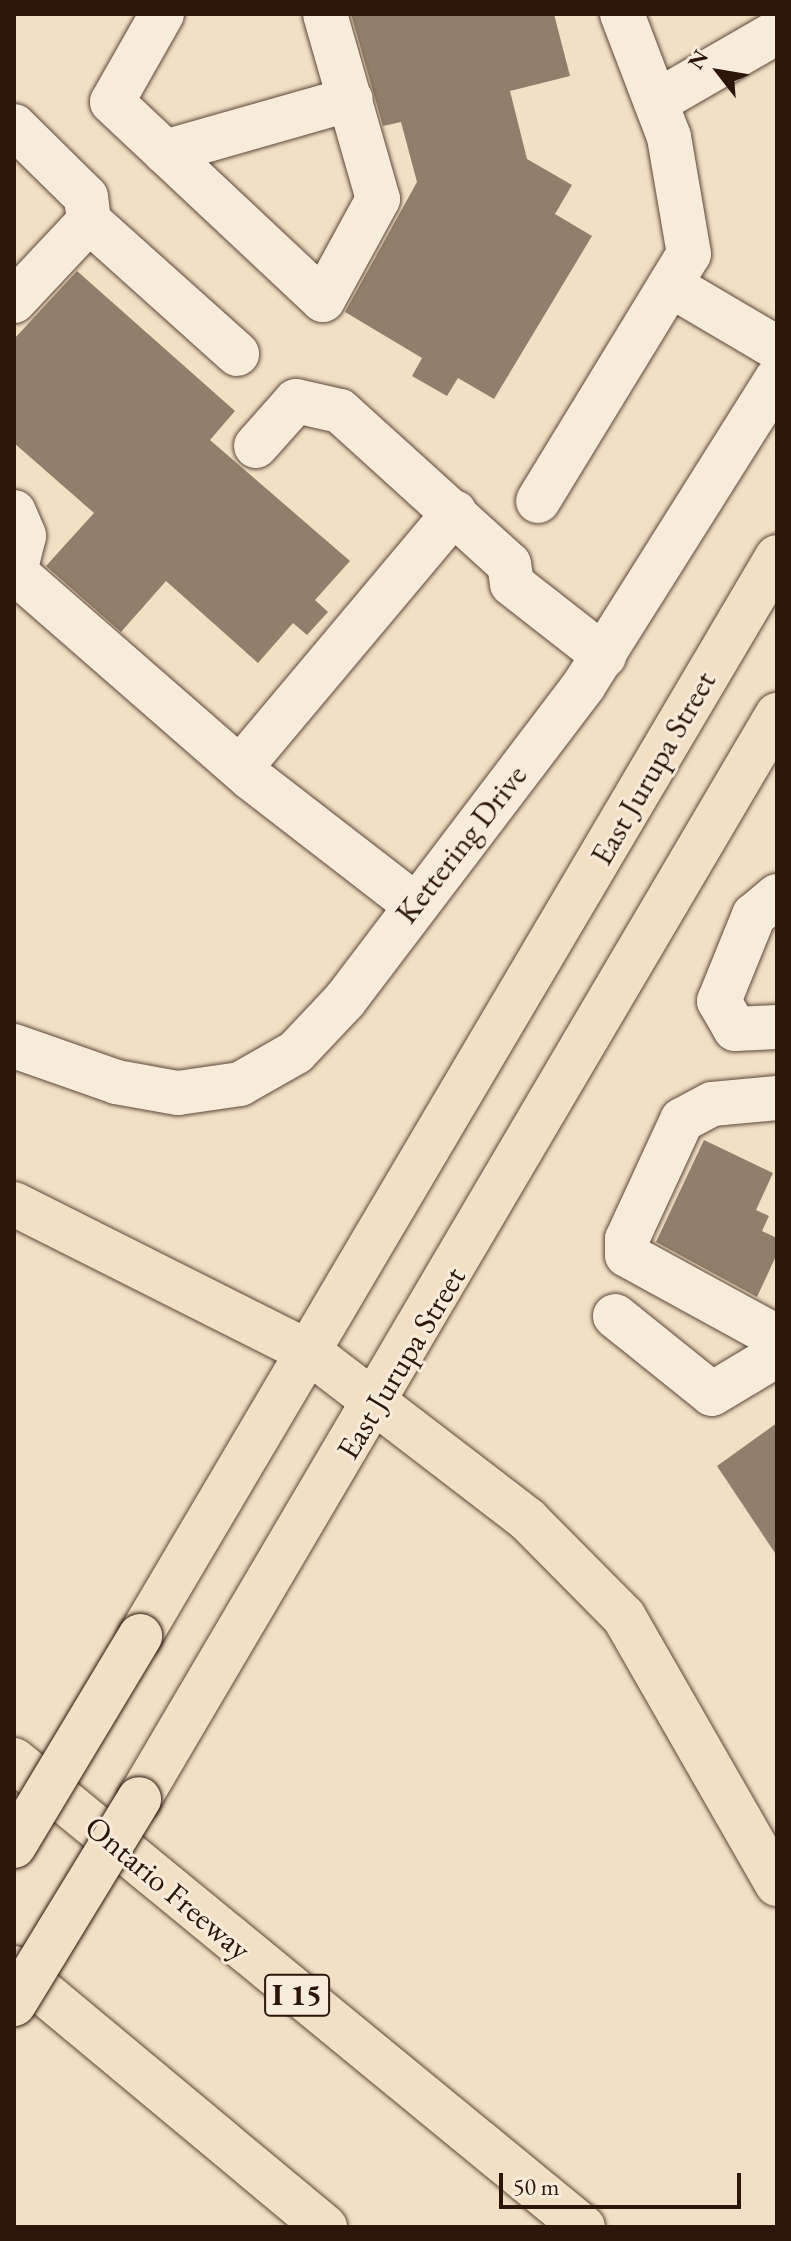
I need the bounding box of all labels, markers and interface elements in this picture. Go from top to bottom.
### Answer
north arrow [679,32,759,112]
text: N [681,44,715,74]
street label: East Jurupa Street [582,664,724,872]
street label: Kettering Drive [387,757,535,931]
street label: East Jurupa Street [329,1260,473,1466]
street label: Ontario Freeway [77,1808,259,1968]
road number: I 15 [263,1969,331,2021]
scale bar [503,2157,745,2207]
text: 50 m [513,2171,560,2202]

